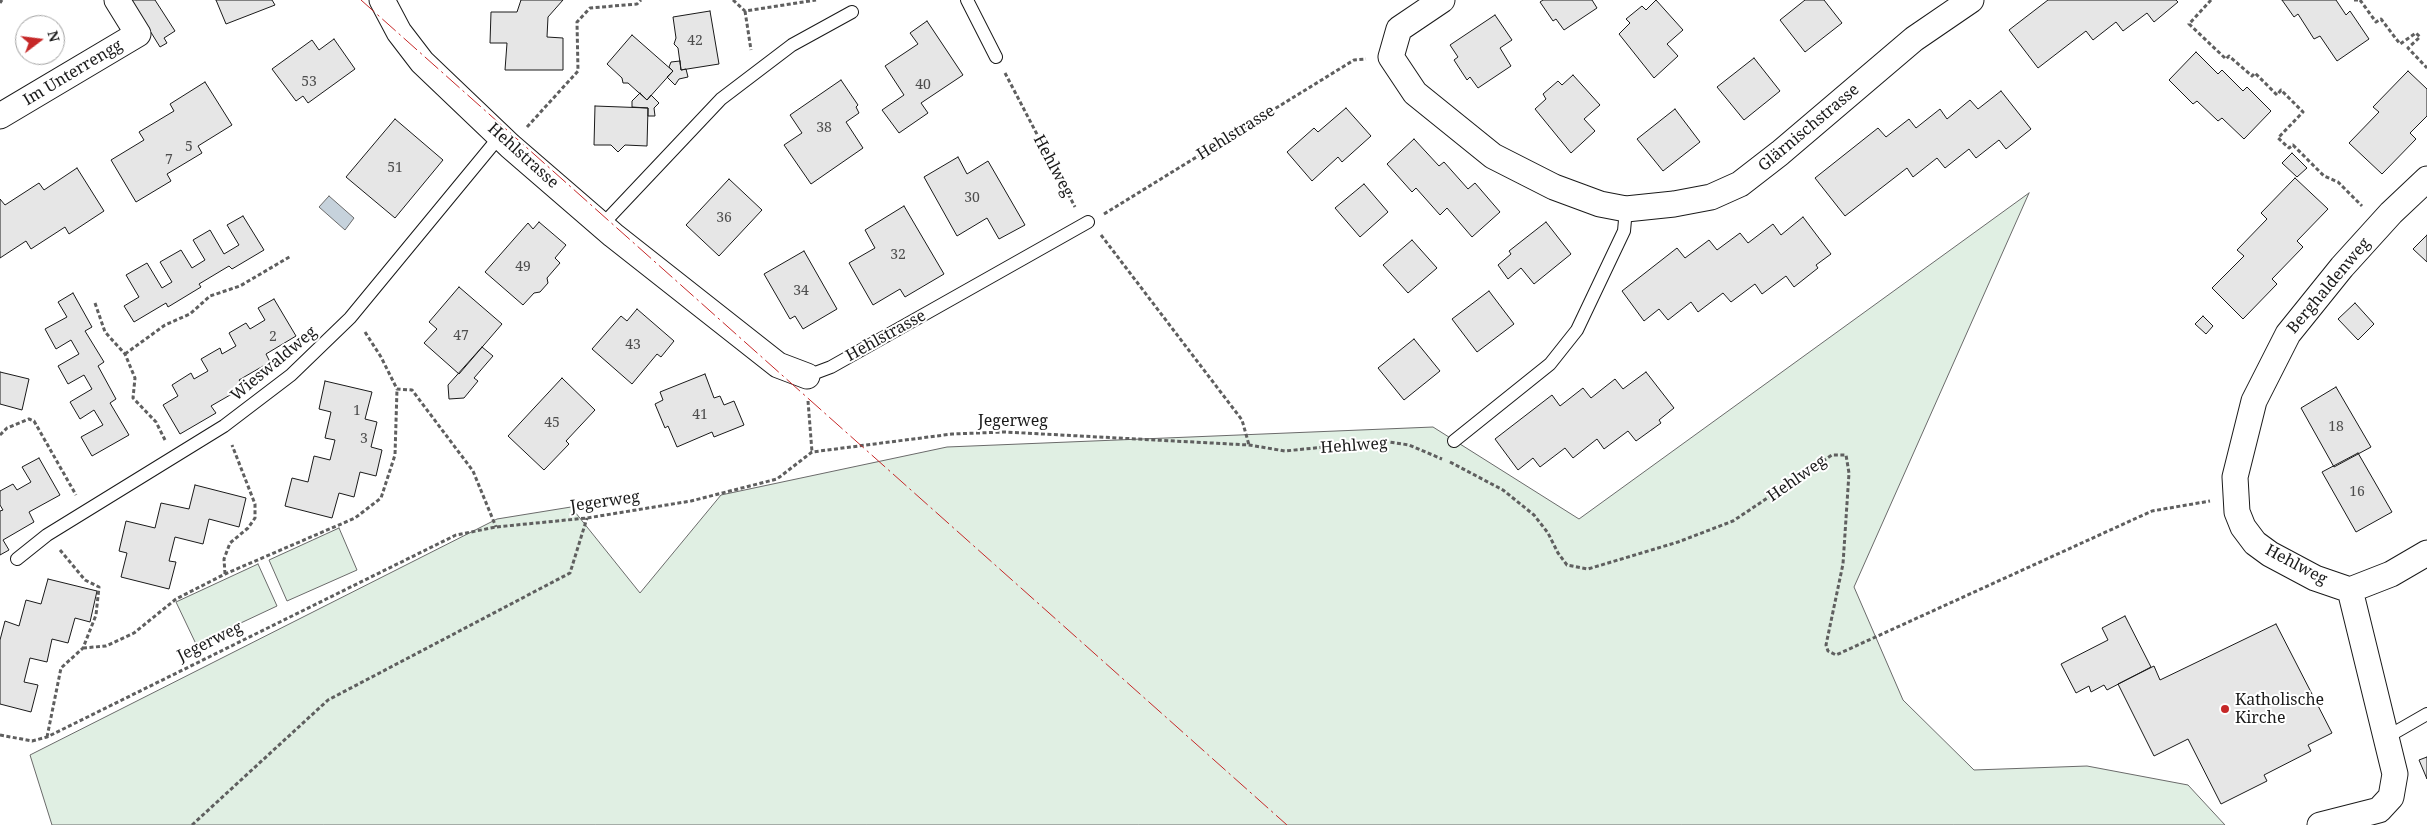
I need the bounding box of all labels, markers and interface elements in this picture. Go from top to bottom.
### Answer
north arrow [15,15,65,65]
text: N [43,28,65,44]
house number: 42 [687,33,703,49]
street label: Im Unterrengg [20,36,126,110]
house number: 53 [301,74,317,90]
house number: 40 [915,77,931,93]
street label: Glärnischstrasse [1755,80,1863,176]
street label: Hehlstrasse [1193,101,1279,165]
street label: Hehlstrasse [484,119,562,193]
house number: 38 [816,120,832,136]
street label: Hehlweg [1029,132,1077,200]
house number: 5 [185,139,193,155]
house number: 7 [165,152,173,168]
house number: 51 [387,160,403,176]
house number: 30 [964,190,980,206]
house number: 36 [716,210,732,226]
street label: Berghaldenweg [2283,234,2375,338]
house number: 32 [890,247,906,263]
house number: 49 [515,259,531,275]
house number: 34 [793,283,809,299]
street label: Hehlstrasse [843,306,929,366]
street label: Wieswaldweg [227,323,321,405]
house number: 47 [453,328,469,344]
house number: 2 [269,329,277,345]
house number: 43 [625,337,641,353]
house number: 1 [353,403,361,419]
house number: 41 [692,407,708,423]
street label: Jegerweg [978,411,1048,431]
house number: 45 [544,415,560,431]
house number: 18 [2328,419,2344,435]
house number: 3 [360,431,368,447]
street label: Hehlweg [1320,434,1388,458]
street label: Hehlweg [1764,452,1830,506]
house number: 16 [2349,484,2365,500]
street label: Jegerweg [569,488,641,516]
street label: Hehlweg [2262,541,2330,589]
street label: Jegerweg [174,618,246,666]
place label: Katholische Kirche [2235,690,2324,728]
marker: Katholische Kirche [2219,703,2231,715]

